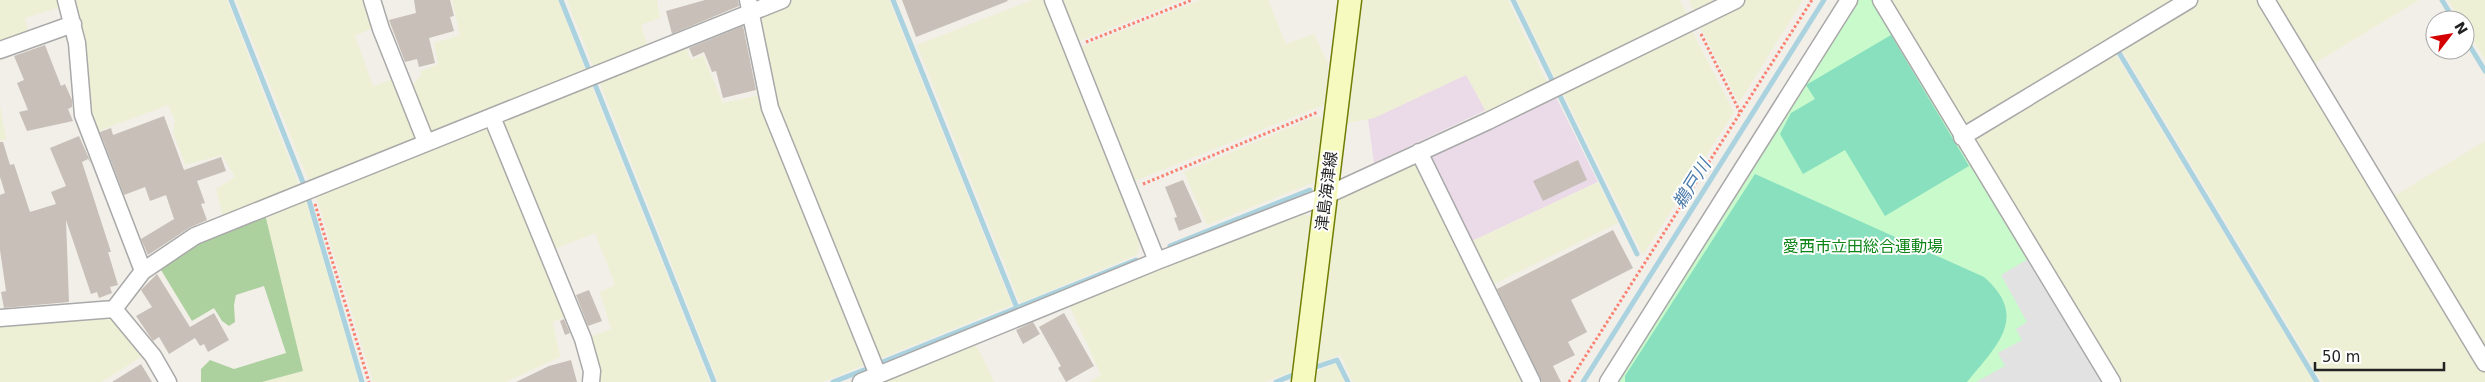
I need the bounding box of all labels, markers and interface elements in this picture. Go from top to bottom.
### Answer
north arrow [2425,10,2475,60]
text: N [2451,19,2471,37]
street label: 津島海津線 [1312,150,1341,232]
water label: 鵜戸川 [1668,154,1716,212]
park label: 愛西市立田総合運動場 [1783,237,1943,256]
scale bar [2315,340,2444,372]
text: 50 m [2322,348,2360,366]

